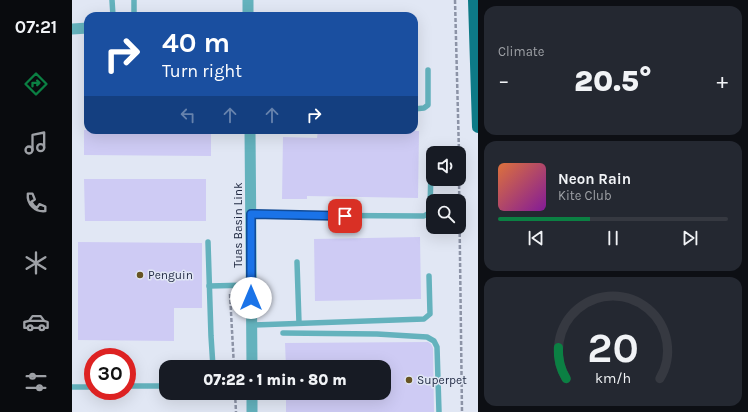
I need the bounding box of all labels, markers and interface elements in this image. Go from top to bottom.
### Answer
text: 07:21 [15,16,57,38]
text: 40 m [162,26,230,59]
icon: right [96,28,148,80]
text: Climate [498,44,544,59]
text: Turn right [162,60,242,82]
text: 20.5° [574,63,652,99]
text: − [498,68,510,94]
text: + [716,68,728,94]
icon: directions [22,70,50,98]
icon: left [177,104,199,126]
icon: ahead [219,104,241,126]
icon: ahead [261,104,283,126]
icon: right [303,104,325,126]
icon: music [22,129,50,157]
map controls [426,146,466,234]
button: sound [426,146,466,186]
text: Neon Rain [558,170,631,188]
street label: Tuas Basin Link [231,182,245,268]
text: Kite Club [558,188,612,203]
icon: phone [22,189,50,217]
button: search [426,194,466,234]
pin [328,199,362,233]
icon: arrive [334,205,356,227]
icon: previous [525,227,547,249]
icon: pause [602,227,624,249]
icon: next [679,227,701,249]
icon: climate [22,249,50,277]
place label: Penguin [148,268,193,282]
marker: Penguin [135,270,145,280]
position arrow [230,277,272,319]
icon: car [22,308,50,336]
text: 20 [587,324,639,372]
speed limit sign: 30 [84,348,136,400]
icon: filters [22,368,50,396]
text: km/h [595,370,631,387]
text: 07:22 · 1 min · 80 m [203,371,347,389]
place label: Superpet [417,373,467,387]
marker: Superpet [404,375,414,385]

